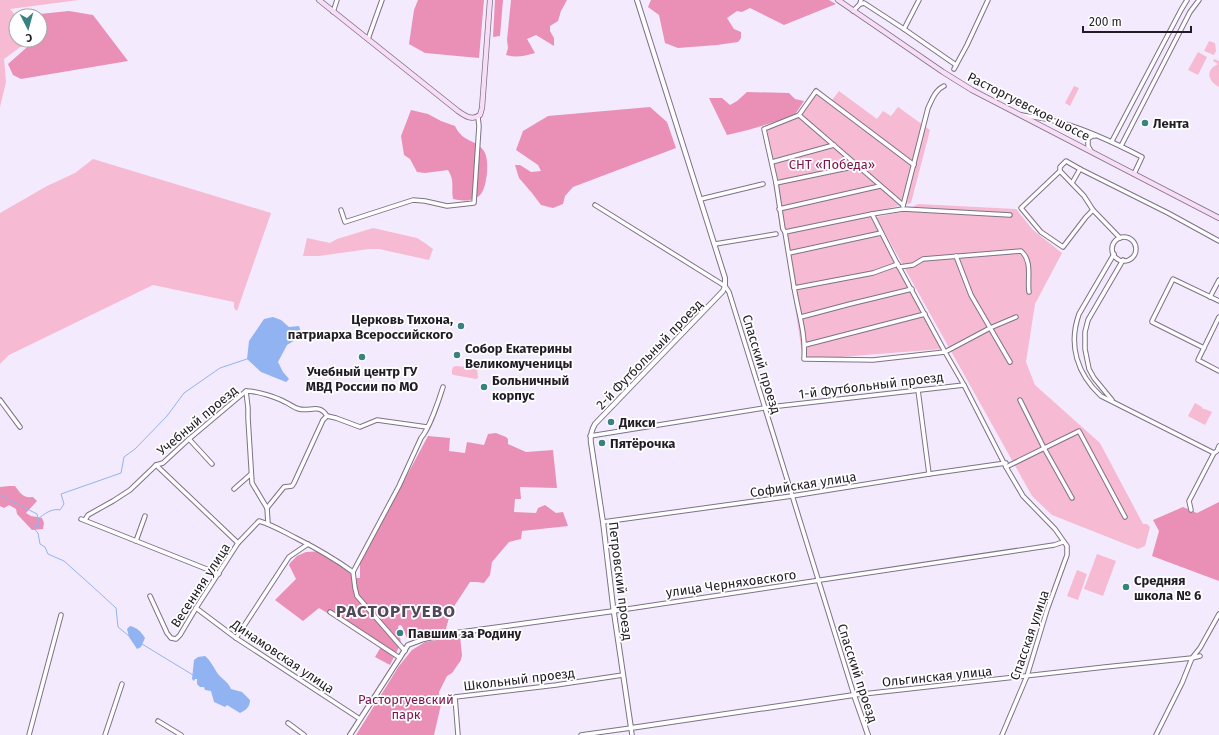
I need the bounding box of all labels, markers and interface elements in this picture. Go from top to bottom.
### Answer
north arrow [8,8,48,48]
scale bar [1083,8,1191,34]
text: 200 m [1089,15,1122,29]
text: С [24,31,33,44]
street label: Расторгуевское шоссе [965,69,1092,144]
place label: Лента [1153,116,1189,131]
marker: Лента [1140,118,1150,128]
park label: СНТ «Победа» [789,157,875,172]
street label: 2-й Футбольный проезд [593,296,706,412]
place label: Церковь Тихона, патриарха Всероссийского [288,312,453,342]
street label: Спасский проезд [739,313,784,416]
marker: Церковь Тихона, патриарха Всероссийского [456,321,466,331]
place label: Собор Екатерины Великомученицы [465,341,572,371]
marker: Собор Екатерины Великомученицы [452,350,462,360]
marker: Учебный центр ГУ МВД России по МО [357,352,367,362]
place label: Учебный центр ГУ МВД России по МО [306,364,418,394]
street label: 1-й Футбольный проезд [798,369,944,402]
place label: Больничный корпус [492,373,569,403]
street label: Учебный проезд [154,382,241,458]
marker: Больничный корпус [479,382,489,392]
place label: Дикси [618,415,656,430]
marker: Дикси [606,417,616,427]
place label: Пятёрочка [610,436,675,451]
marker: Пятёрочка [597,438,607,448]
street label: Софийская улица [749,469,857,500]
street label: Петровский проезд [606,521,635,641]
street label: Весенняя улица [168,540,233,630]
street label: улица Черняховского [665,567,797,600]
place label: Средняя школа № 6 [1134,573,1201,603]
marker: Средняя школа № 6 [1121,582,1131,592]
street label: Спасская улица [1007,588,1052,682]
district label: РАСТОРГУЕВО [336,601,456,622]
street label: Динамовская улица [228,616,337,696]
street label: Спасский проезд [834,622,881,725]
place label: Павшим за Родину [408,626,522,641]
marker: Павшим за Родину [395,628,405,638]
street label: Ольгинская улица [881,663,993,690]
street label: Школьный проезд [462,665,576,694]
park label: Расторгуевский парк [358,692,454,722]

